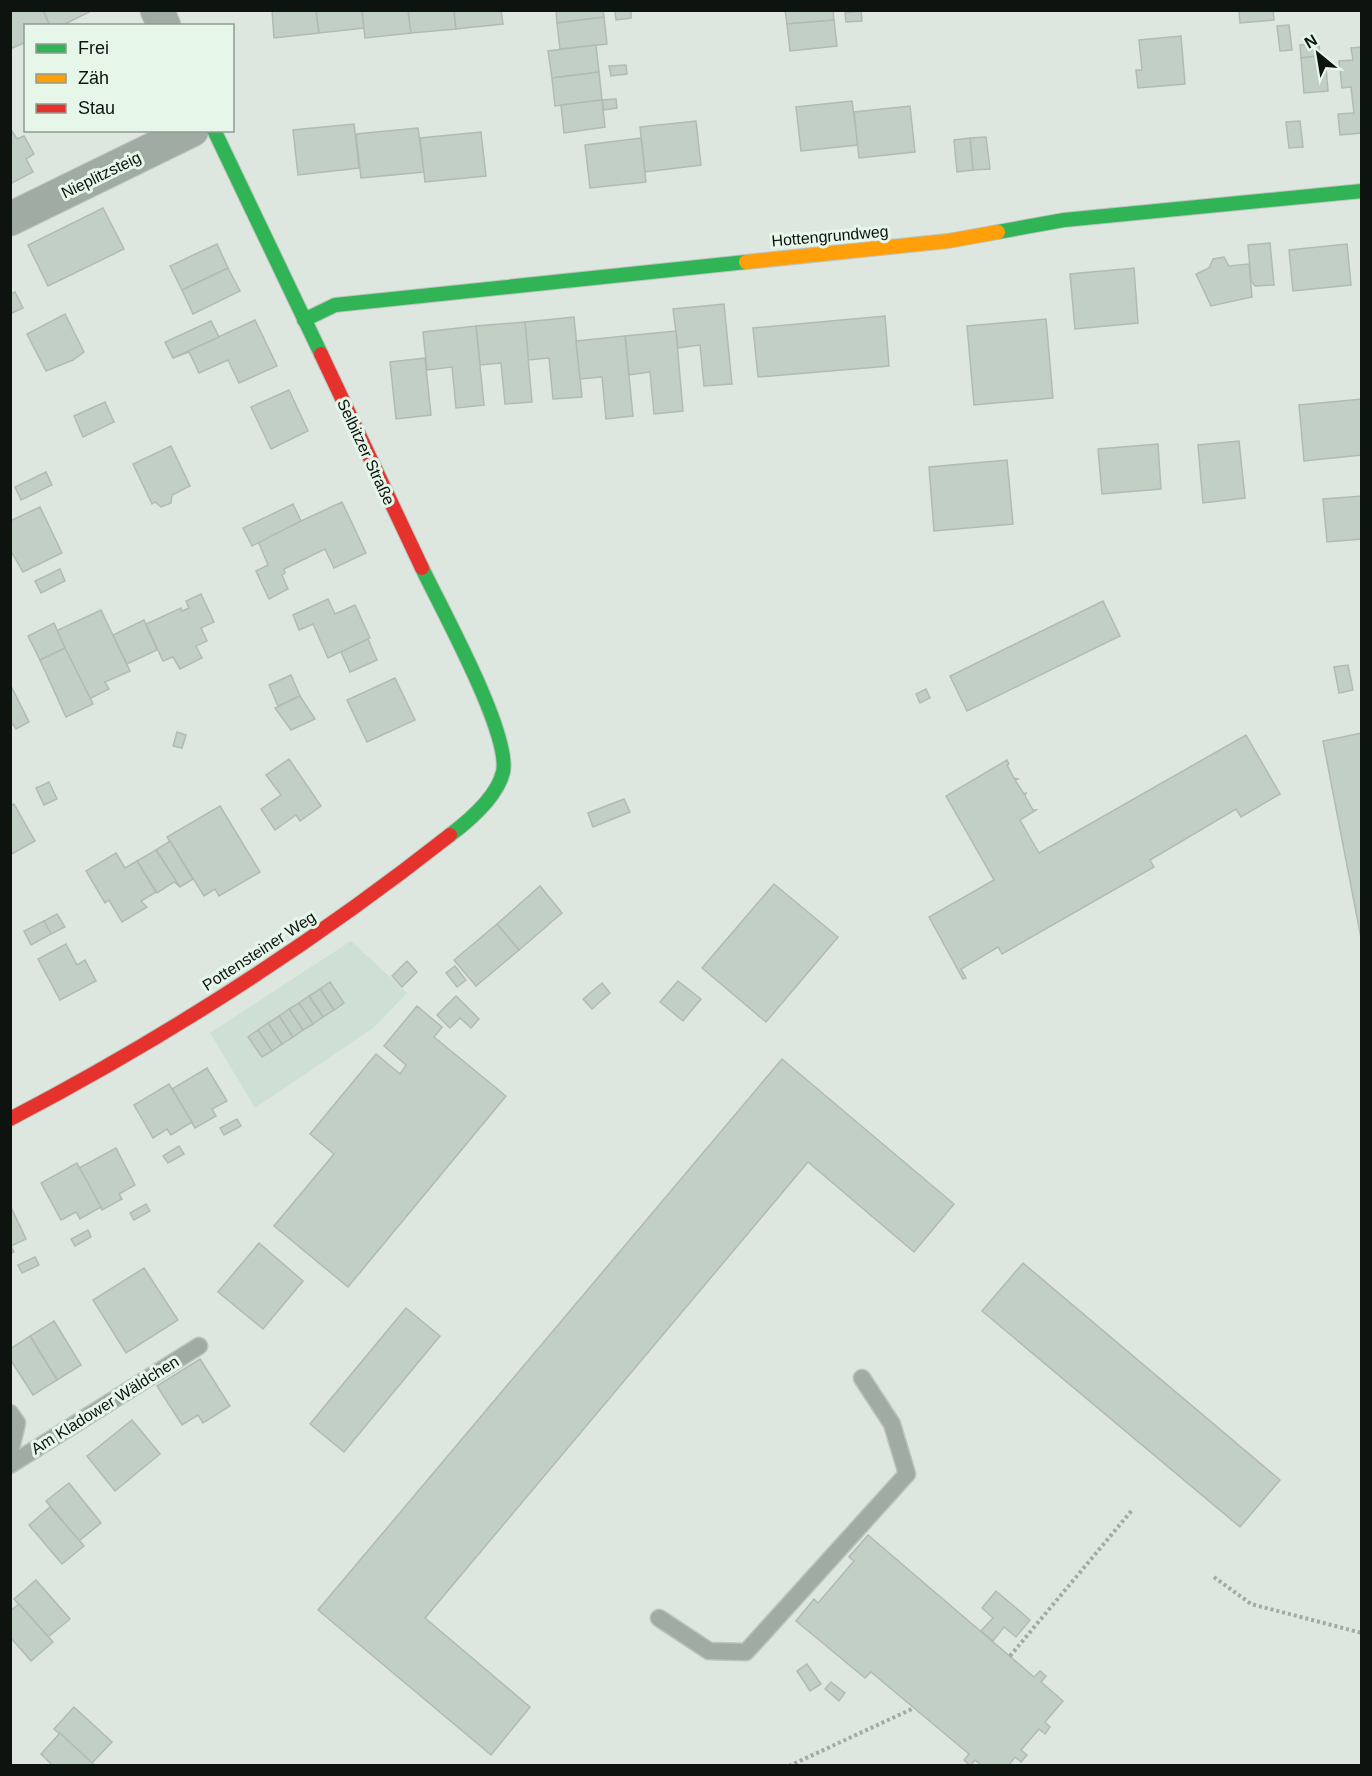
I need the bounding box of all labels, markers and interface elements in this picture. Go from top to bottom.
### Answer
legend [24,24,234,132]
north arrow [1288,24,1348,84]
text: N [1301,31,1320,52]
text: Frei [78,38,109,58]
text: Zäh [78,68,109,88]
text: Stau [78,98,115,118]
street label: Nieplitzsteig [59,148,143,202]
street label: Hottengrundweg [771,222,889,250]
street label: Selbitzer Straße [334,396,398,508]
street label: Pottensteiner Weg [199,908,319,994]
street label: Am Kladower Wäldchen [28,1353,182,1457]

